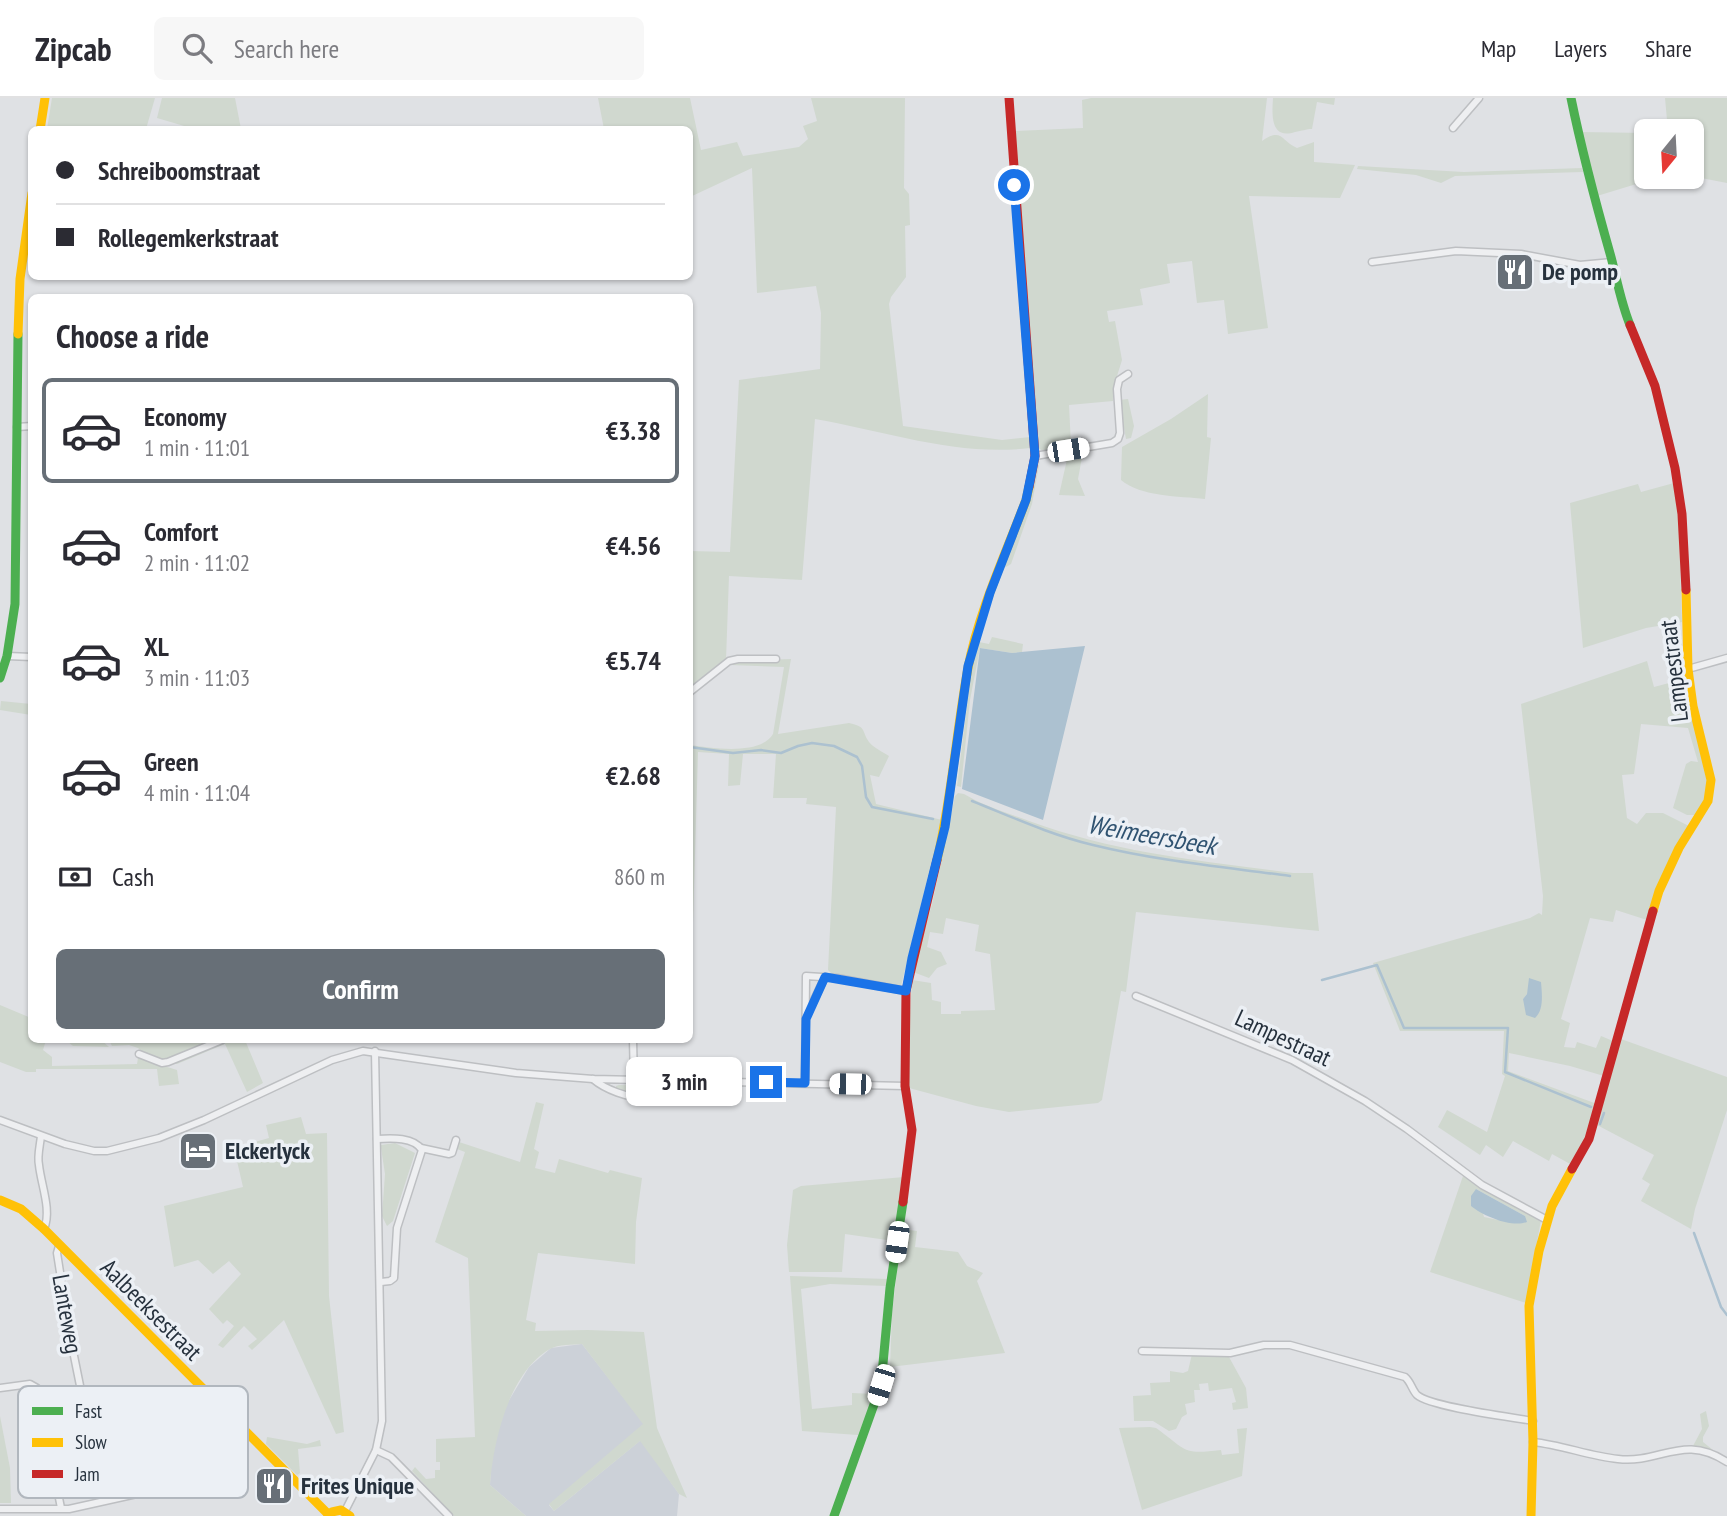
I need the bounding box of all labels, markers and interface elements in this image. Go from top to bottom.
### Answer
search box [154,17,644,80]
text: Zipcab [35,27,112,70]
icon: search [178,29,216,67]
text: Search here [234,32,339,65]
text: Map [1481,33,1516,64]
text: Layers [1554,33,1607,64]
text: Share [1645,33,1692,64]
north arrow [1634,119,1704,189]
map controls [1634,119,1704,189]
text: Schreiboomstraat [98,154,260,187]
route start [998,169,1030,201]
text: Rollegemkerkstraat [98,221,279,254]
restaurant icon: De pomp [1494,251,1536,293]
place label: De pomp [1542,256,1618,287]
text: Choose a ride [56,315,209,357]
icon: car [60,399,123,462]
text: Economy [144,400,226,433]
text: €3.38 [606,414,661,447]
text: 1 min · 11:01 [144,433,250,462]
car [1046,436,1091,464]
icon: car [60,514,123,577]
text: Comfort [144,515,218,548]
text: €4.56 [606,529,661,562]
text: 2 min · 11:02 [144,548,250,577]
street label: Lampestraat [1652,618,1695,724]
icon: car [60,629,123,692]
text: XL [144,630,169,663]
text: €5.74 [606,644,661,677]
text: 3 min · 11:03 [144,663,250,692]
icon: car [60,744,123,807]
text: Green [144,745,199,778]
text: €2.68 [606,759,661,792]
text: 4 min · 11:04 [144,778,250,807]
water label: Weimeersbeek [1085,807,1222,863]
icon: cash [56,858,94,896]
text: Cash [112,860,154,893]
text: 860 m [614,862,665,891]
button: Confirm [56,949,665,1029]
street label: Lampestraat [1230,1002,1336,1073]
callout: 3 min [626,1058,742,1107]
route end [750,1066,782,1098]
text: 3 min [661,1067,707,1096]
car [829,1073,872,1095]
hotel icon: Elckerlyck [177,1130,219,1172]
place label: Elckerlyck [225,1135,310,1166]
car [884,1220,911,1264]
street label: Aalbeeksestraat [94,1252,209,1367]
street label: Lanteweg [45,1272,90,1356]
car [865,1362,898,1408]
legend [18,1386,248,1498]
text: Fast [75,1399,103,1423]
text: Slow [75,1430,108,1454]
text: Jam [74,1462,100,1486]
restaurant icon: Frites Unique [253,1465,295,1507]
place label: Frites Unique [301,1470,414,1501]

